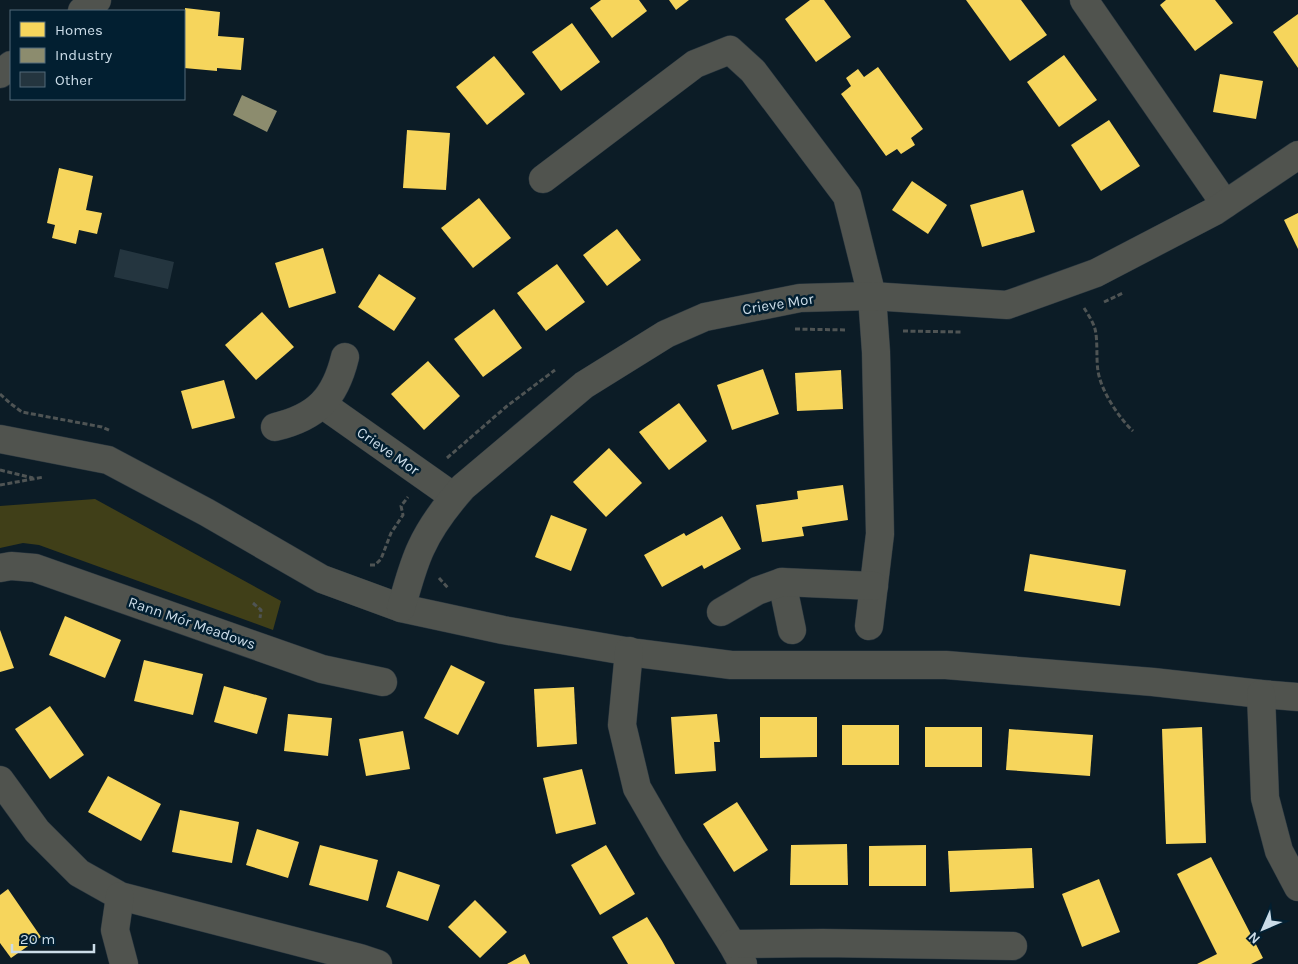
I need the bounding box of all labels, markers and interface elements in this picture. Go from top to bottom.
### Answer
legend [10,10,185,100]
text: Homes [55,21,103,39]
text: Industry [55,46,112,64]
text: Other [55,71,93,89]
street label: Crieve Mor [741,289,815,319]
street label: Crieve Mor [353,423,423,479]
street label: Rann Mór Meadows [126,593,258,653]
north arrow [1238,904,1288,954]
scale bar [12,922,95,954]
text: N [1245,928,1264,947]
text: 20 m [20,930,55,948]

